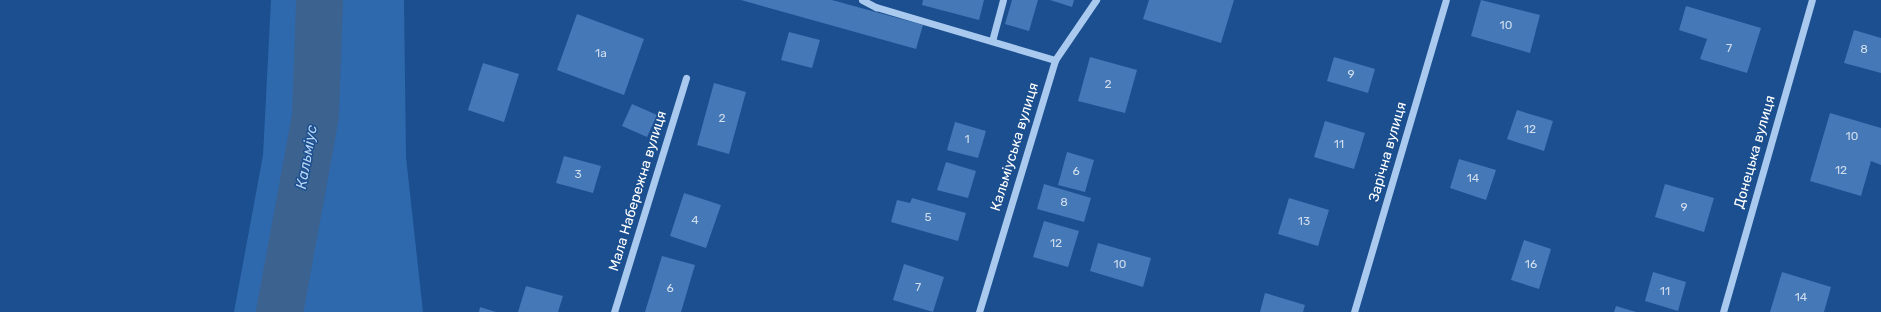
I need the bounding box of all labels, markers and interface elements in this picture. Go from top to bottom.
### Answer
house number: 10 [1500,19,1512,33]
house number: 7 [1726,42,1732,56]
house number: 8 [1860,43,1868,57]
house number: 1а [595,47,607,61]
house number: 9 [1347,68,1355,82]
house number: 2 [1104,78,1112,92]
street label: Кальміуська вулиця [987,81,1043,213]
street label: Донецька вулиця [1731,94,1779,210]
street label: Зарічна вулиця [1366,100,1410,204]
street label: Мала Набережна вулиця [606,109,670,273]
house number: 2 [718,112,726,126]
water label: Кальміус [292,123,322,191]
house number: 12 [1524,123,1536,137]
house number: 10 [1846,130,1858,144]
house number: 1 [964,133,970,147]
house number: 11 [1334,138,1344,152]
house number: 12 [1835,164,1847,178]
house number: 6 [1072,165,1080,179]
house number: 3 [574,168,582,182]
house number: 14 [1467,172,1479,186]
house number: 8 [1060,196,1068,210]
house number: 9 [1680,201,1688,215]
house number: 5 [924,211,932,225]
house number: 4 [691,214,699,228]
house number: 13 [1298,215,1310,229]
house number: 12 [1050,237,1062,251]
house number: 10 [1114,258,1126,272]
house number: 16 [1525,258,1537,272]
house number: 7 [915,281,921,295]
house number: 6 [666,282,674,296]
house number: 11 [1660,285,1670,299]
house number: 14 [1795,291,1807,305]

